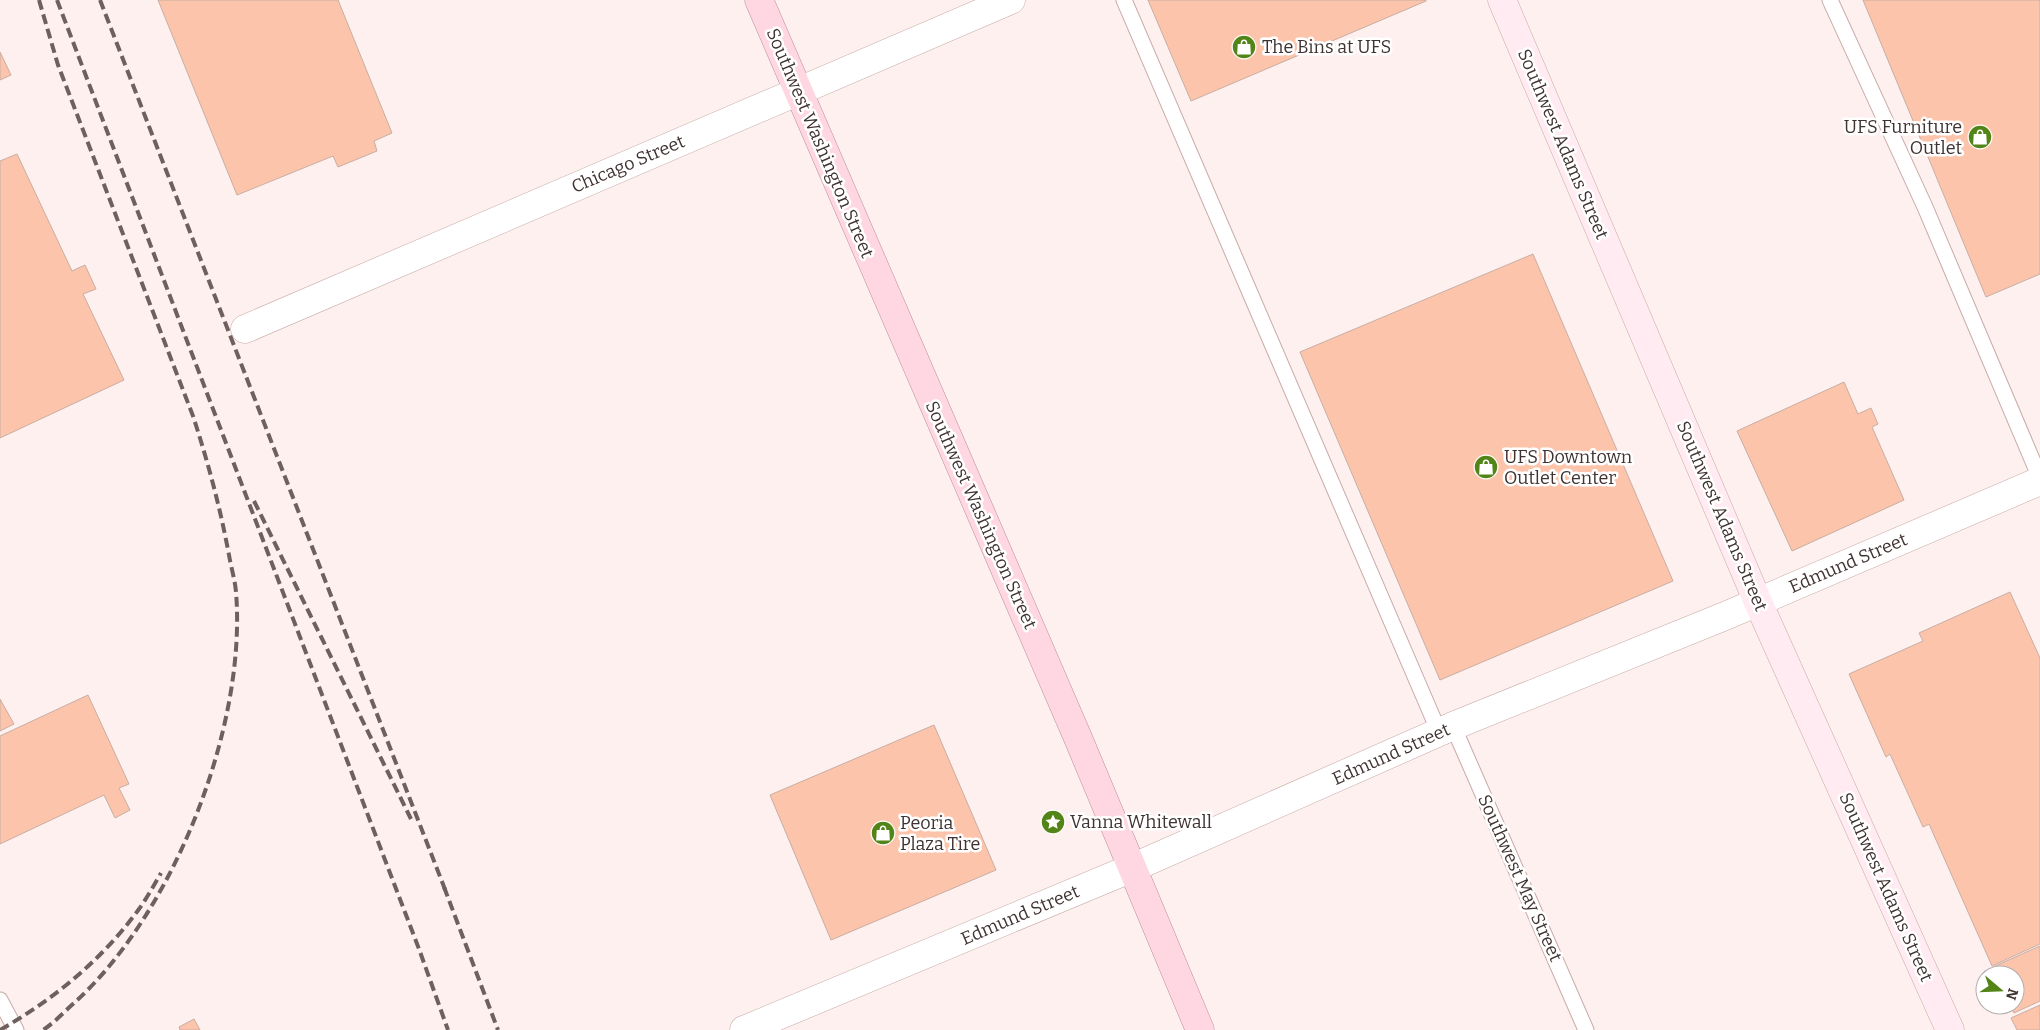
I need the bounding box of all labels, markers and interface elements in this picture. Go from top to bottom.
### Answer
street label: Southwest Washington Street [762,25,879,262]
shop icon: The Bins at UFS [1231,34,1257,60]
place label: The Bins at UFS [1262,36,1391,58]
street label: Southwest Adams Street [1513,46,1613,243]
place label: UFS Furniture Outlet [1844,116,1962,159]
shop icon: UFS Furniture Outlet [1967,124,1993,150]
street label: Chicago Street [568,130,688,198]
street label: Southwest Washington Street [921,397,1042,633]
street label: Southwest Adams Street [1672,418,1772,615]
place label: UFS Downtown Outlet Center [1504,446,1633,489]
shop icon: UFS Downtown Outlet Center [1473,454,1499,480]
street label: Edmund Street [1786,528,1911,598]
street label: Edmund Street [1329,718,1454,790]
street label: Southwest Adams Street [1834,789,1938,985]
street label: Southwest May Street [1473,791,1567,965]
place icon: Vanna Whitewall [1040,809,1066,835]
place label: Vanna Whitewall [1070,811,1212,833]
place label: Peoria Plaza Tire [900,812,980,855]
shop icon: Peoria Plaza Tire [870,820,896,846]
street label: Edmund Street [958,880,1083,950]
north arrow [1975,965,2025,1015]
text: N [2002,986,2022,1002]

